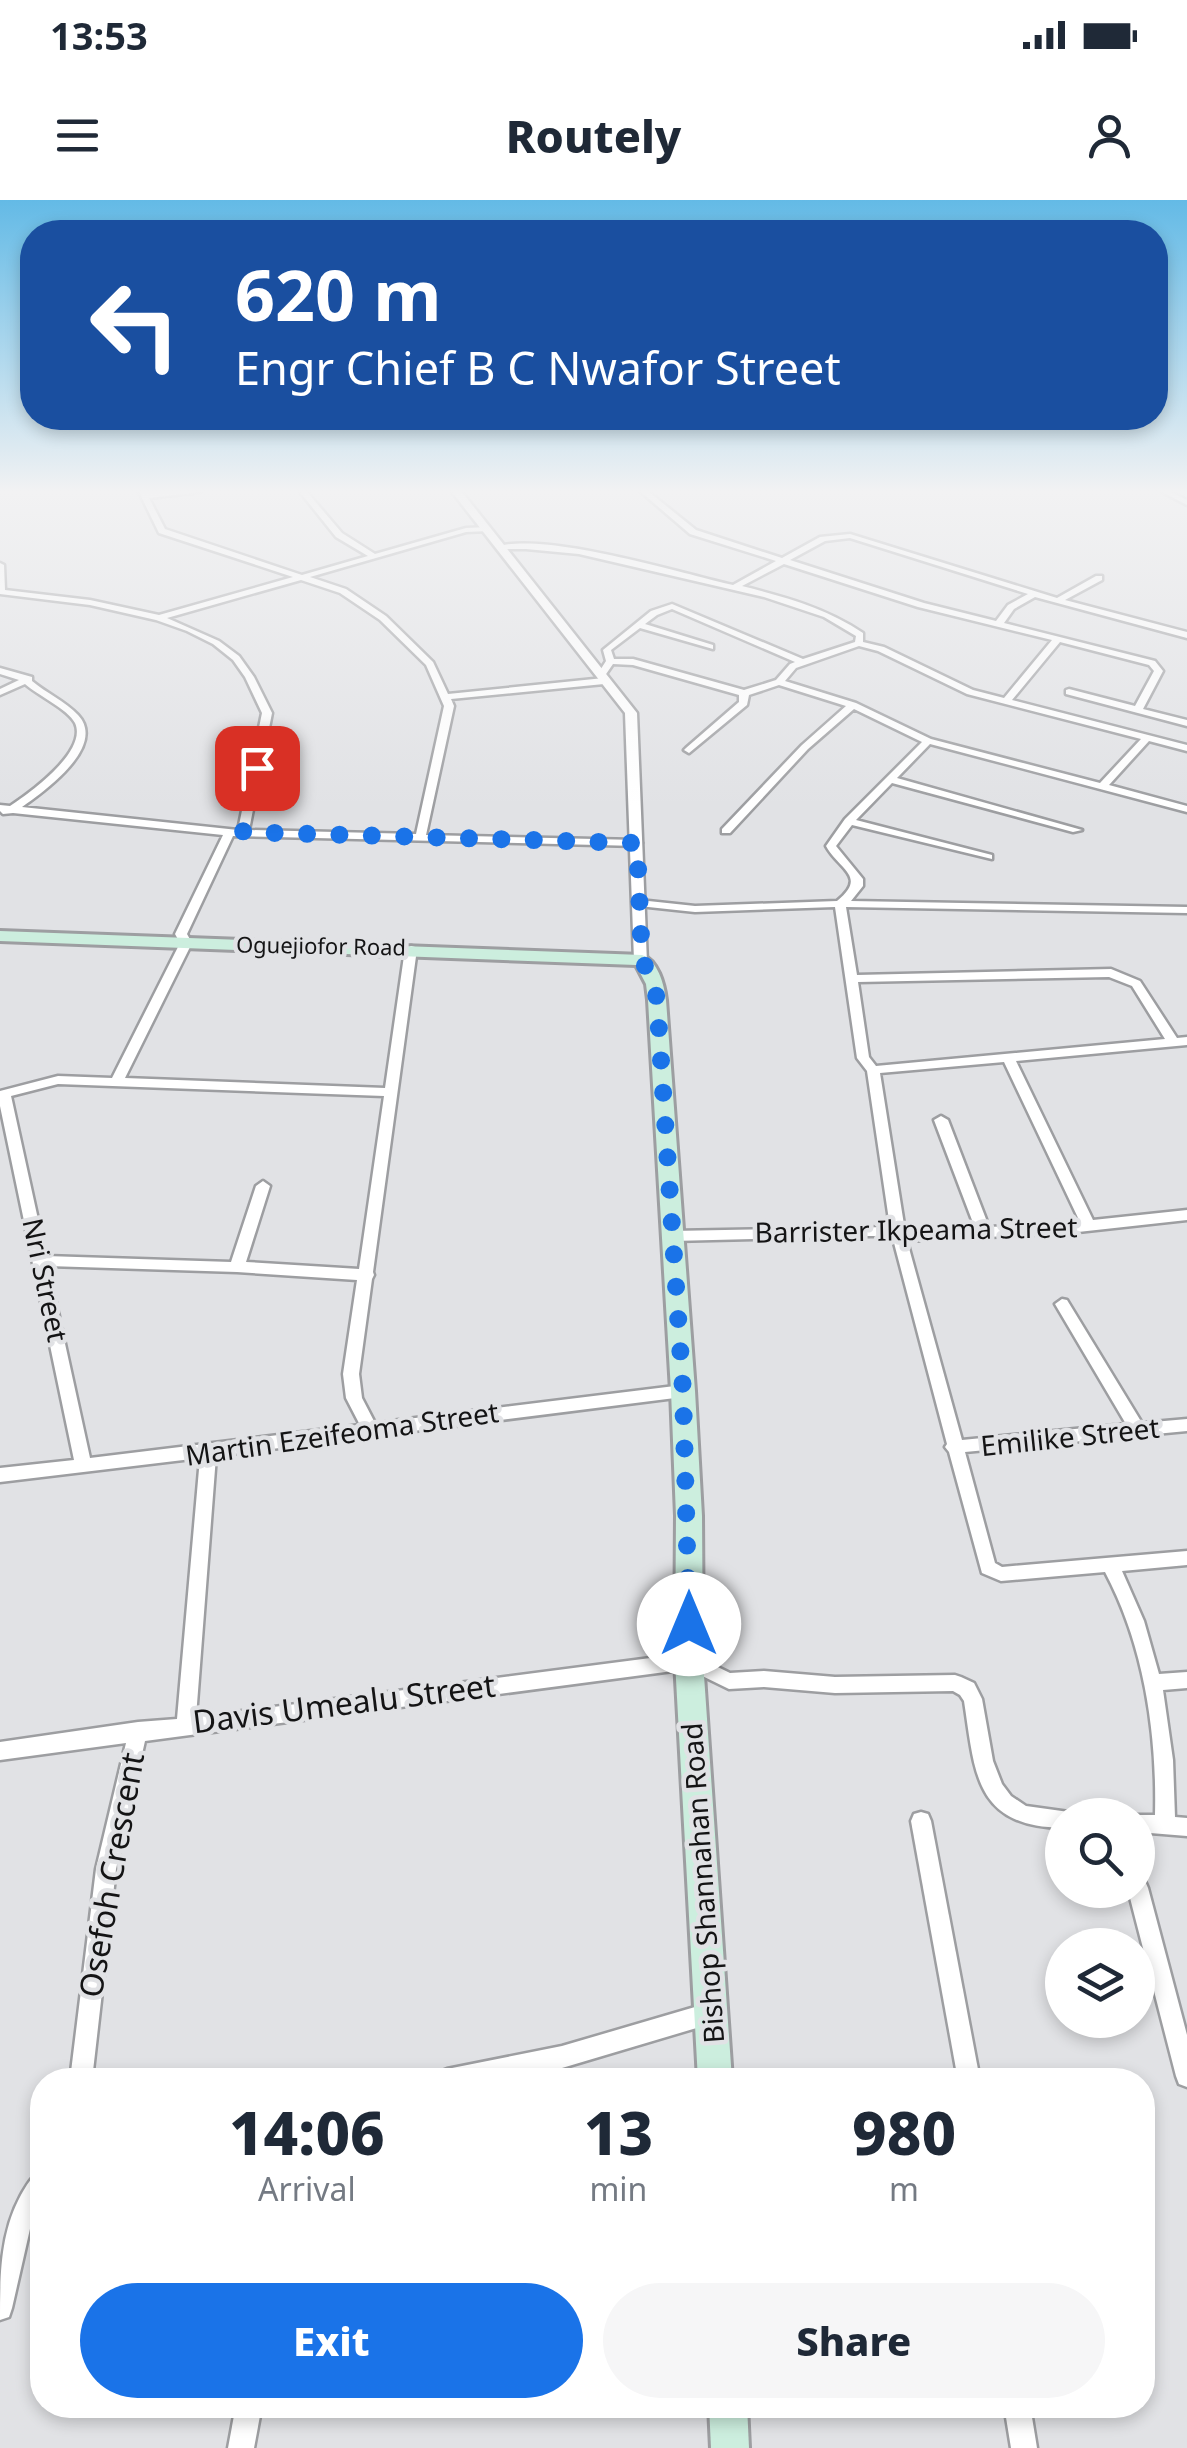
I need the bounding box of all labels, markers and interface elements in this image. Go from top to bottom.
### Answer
text: 13:53 [50,9,148,61]
text: Routely [506,105,681,166]
icon: menu [50,108,105,163]
icon: person [1082,108,1137,163]
text: 620 m [235,246,442,342]
icon: left [70,260,200,390]
text: Engr Chief B C Nwafor Street [235,337,841,398]
pin [215,726,300,811]
icon: arrive [230,741,285,796]
street label: Oguejiofor Road [236,929,406,961]
street label: Barrister Ikpeama Street [754,1207,1078,1251]
street label: Nri Street [14,1214,78,1345]
street label: Martin Ezeifeoma Street [183,1392,501,1474]
street label: Emilike Street [979,1408,1161,1464]
position arrow [637,1572,741,1676]
street label: Davis Umealu Street [190,1663,498,1742]
street label: Bishop Shannahan Road [672,1722,732,2045]
street label: Osefoh Crescent [68,1749,153,2000]
map controls [1045,1798,1155,2038]
button: search [1045,1798,1155,1908]
button: layers [1045,1928,1155,2038]
text: 14:06 [229,2091,385,2173]
text: 13 [584,2091,653,2173]
text: 980 [852,2091,956,2173]
text: Arrival [258,2167,356,2210]
text: min [589,2167,647,2210]
text: m [889,2167,919,2210]
button: Exit [80,2283,583,2398]
button: Share [603,2283,1105,2398]

